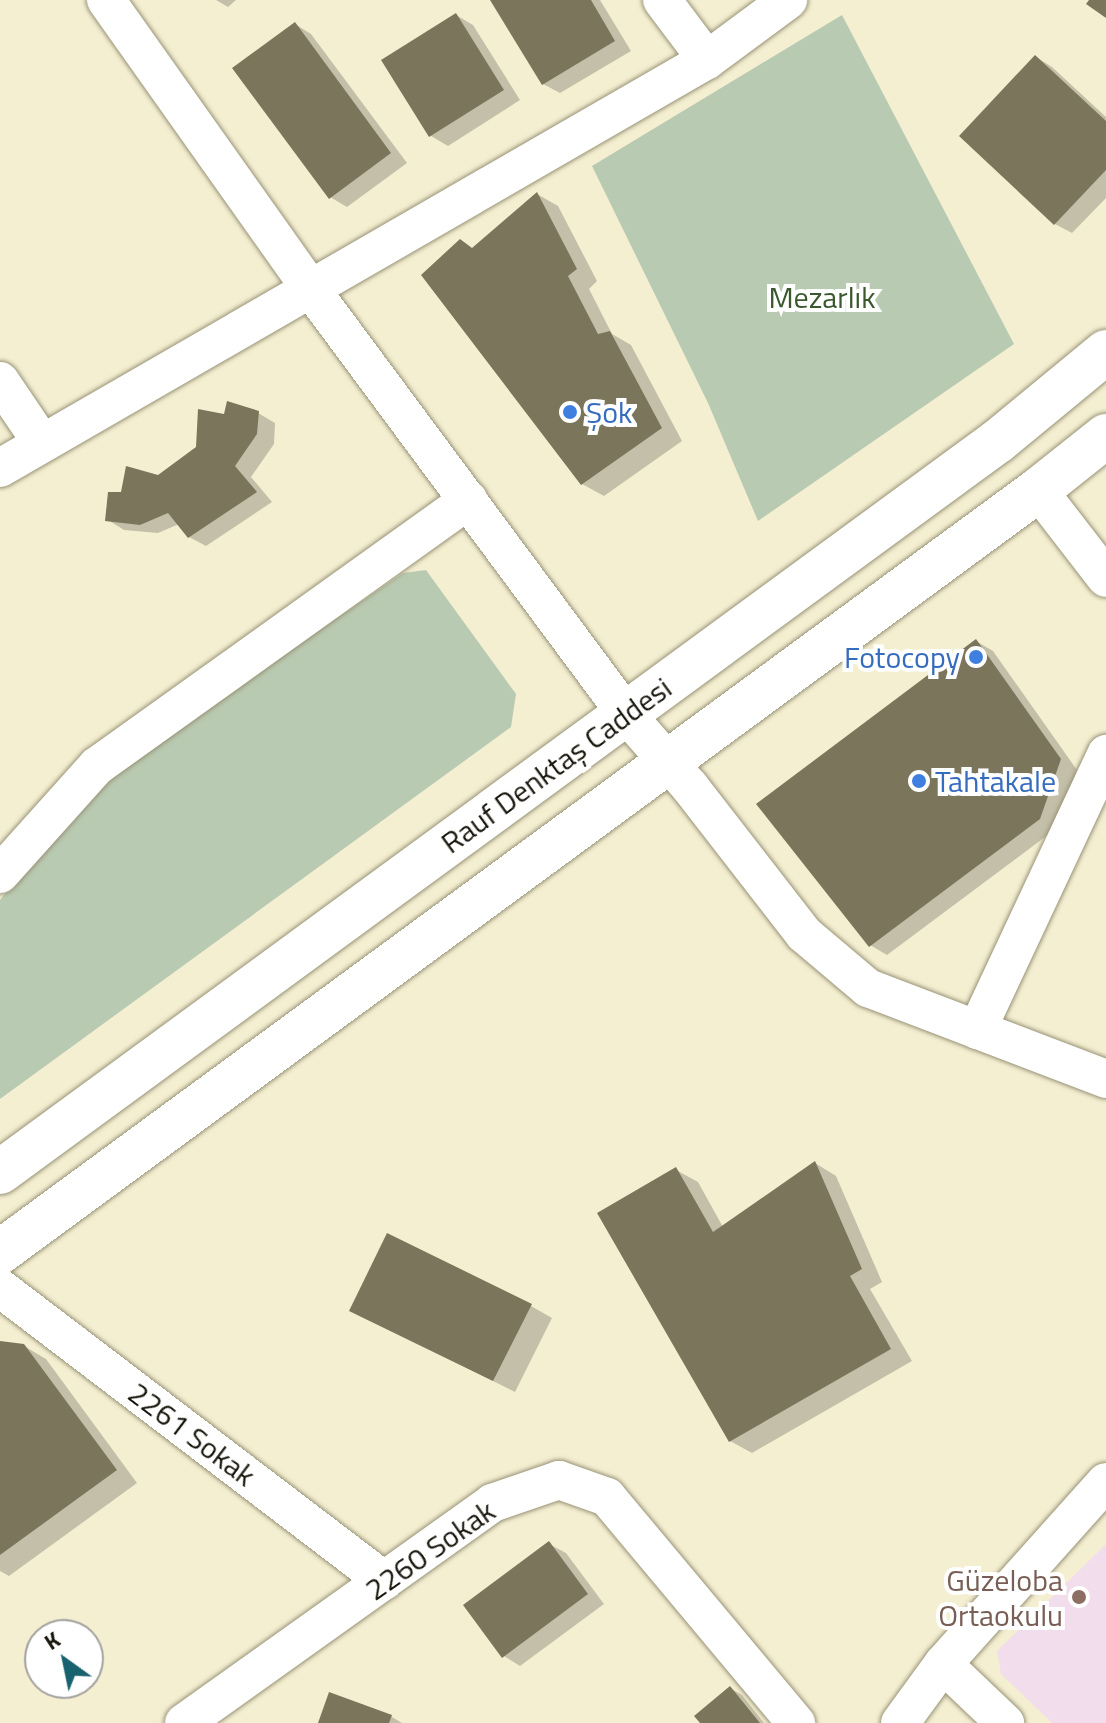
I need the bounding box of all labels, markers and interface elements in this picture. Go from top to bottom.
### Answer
park label: Mezarlık [768,279,876,315]
place label: Şok [586,394,632,430]
marker: Şok [561,403,579,421]
place label: Fotocopy [844,639,960,675]
marker: Fotocopy [967,648,985,666]
street label: Rauf Denktaş Caddesi [434,669,678,861]
place label: Tahtakale [935,763,1056,799]
marker: Tahtakale [910,772,928,790]
street label: 2261 Sokak [121,1375,263,1493]
street label: 2260 Sokak [358,1492,502,1608]
place label: Güzeloba Ortaokulu [938,1562,1063,1632]
marker: Güzeloba Ortaokulu [1070,1588,1088,1606]
north arrow [24,1619,104,1699]
text: K [37,1623,67,1658]

